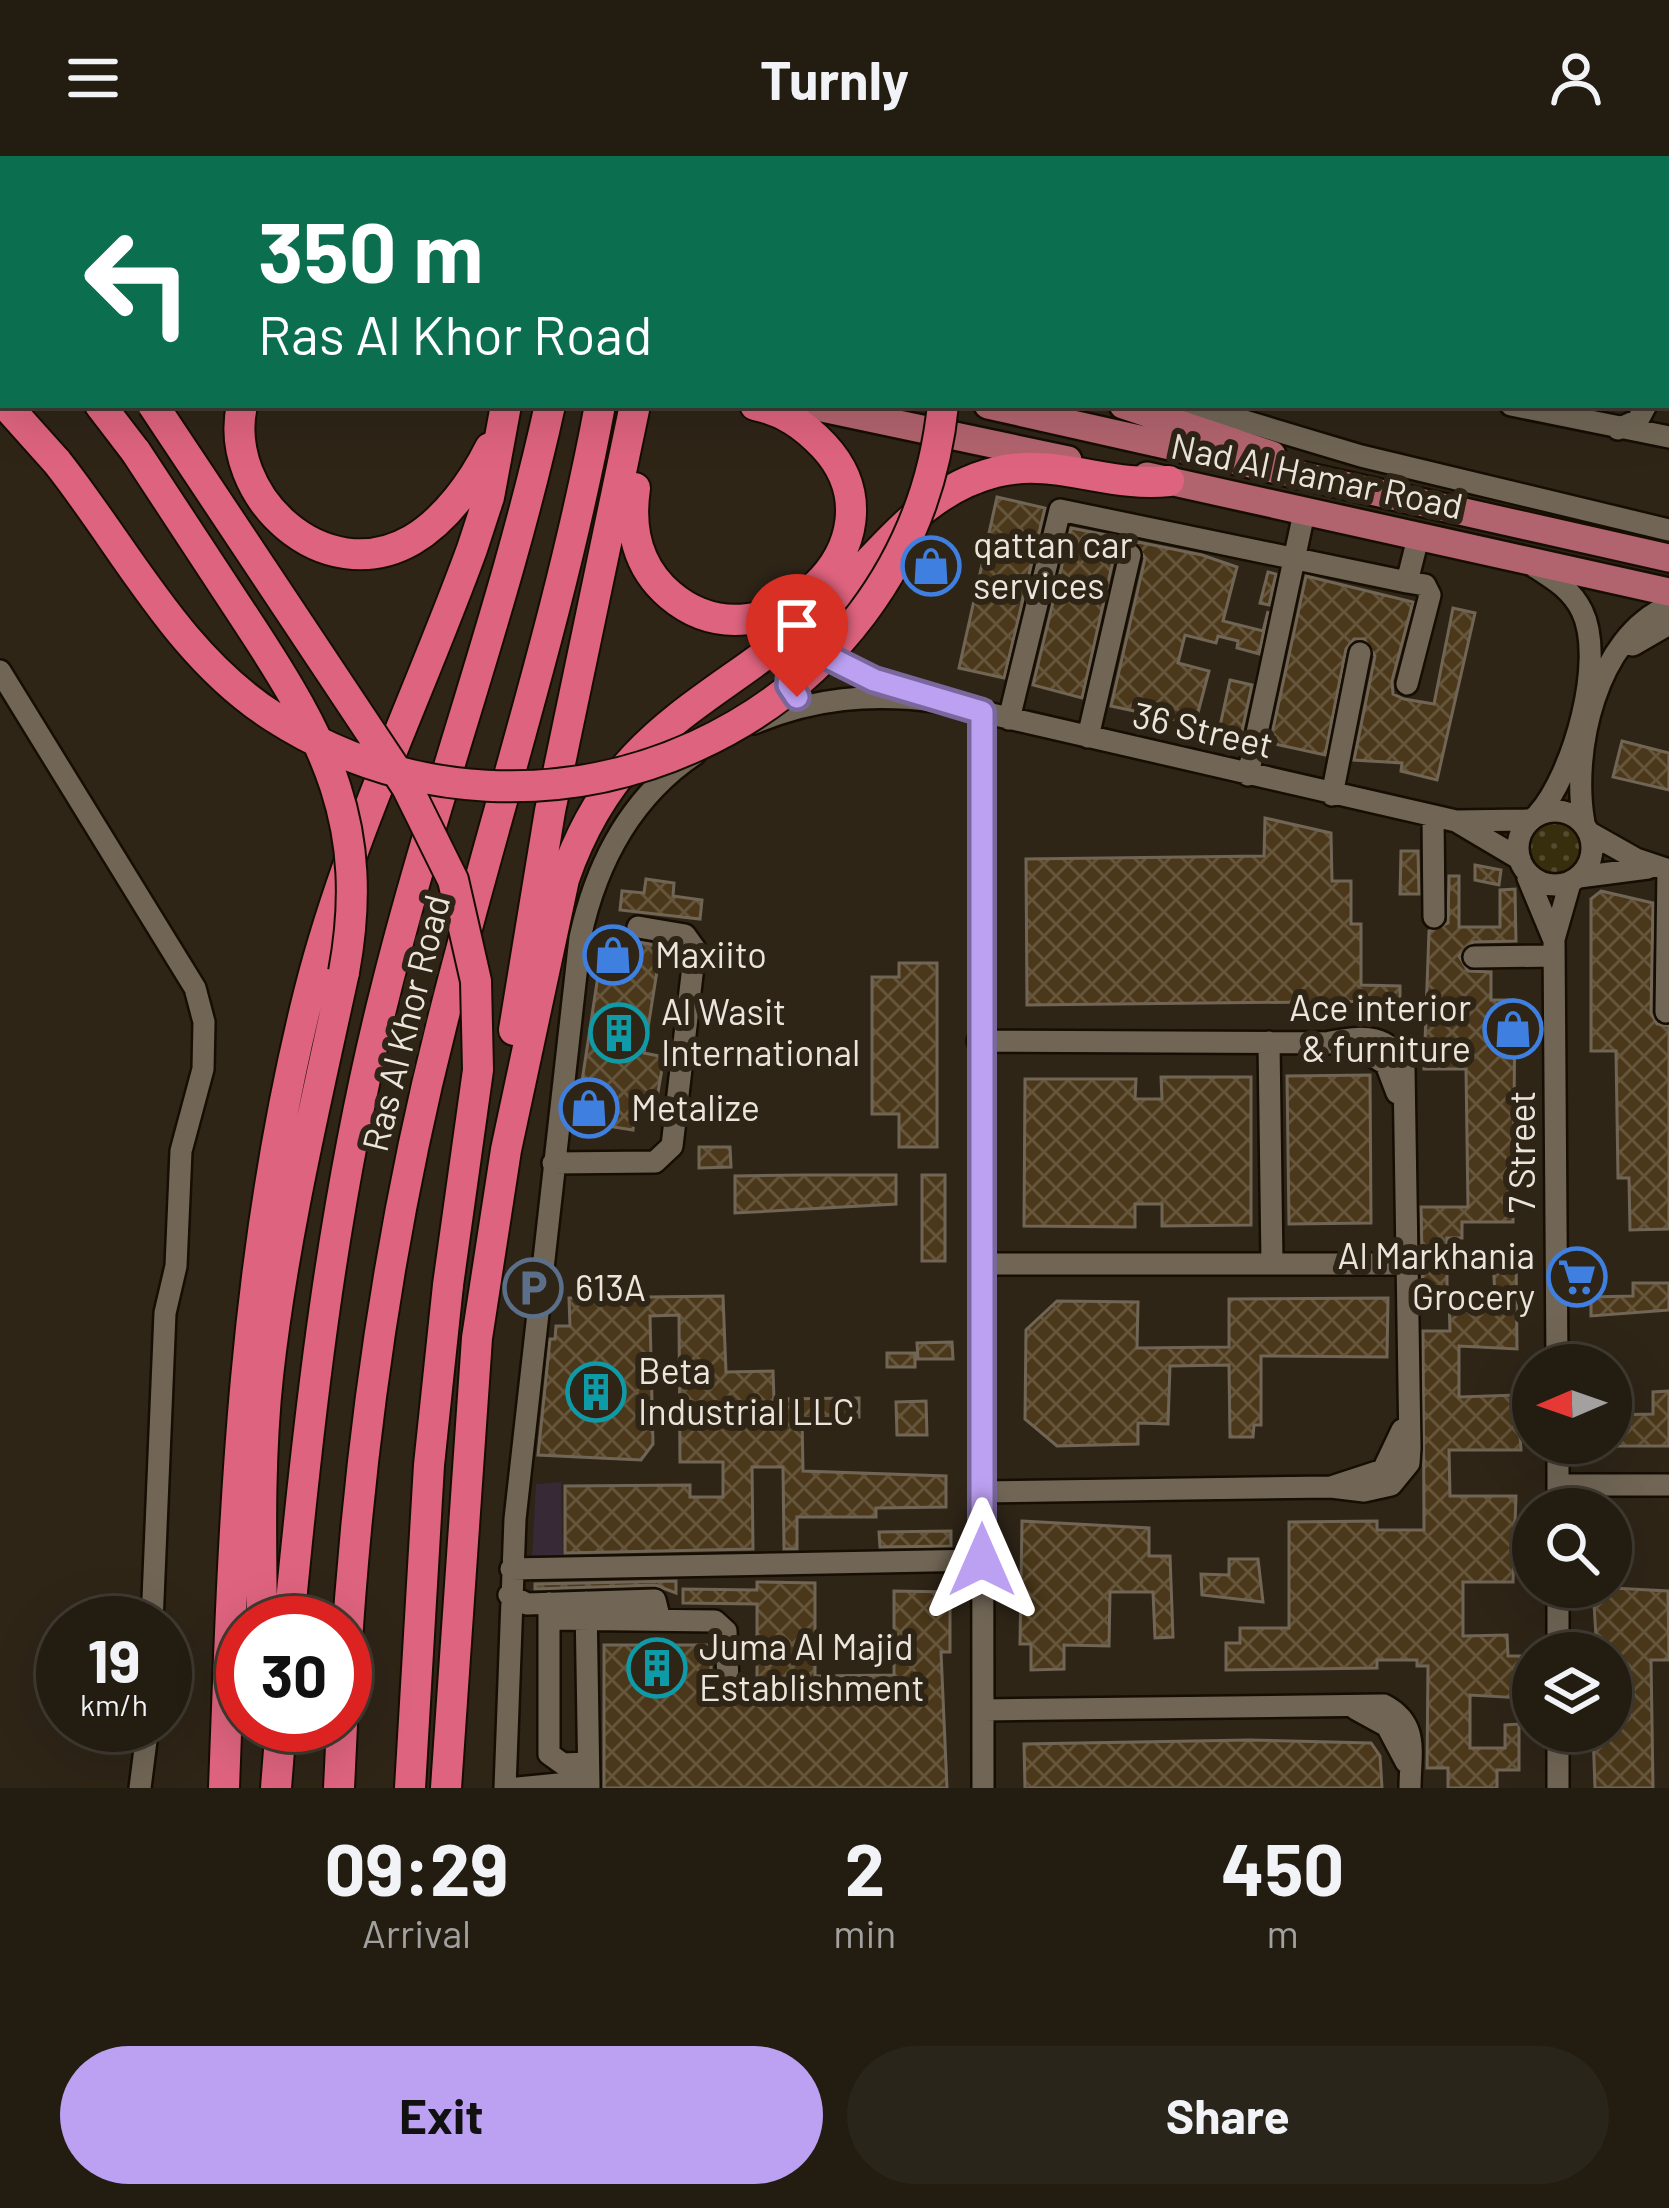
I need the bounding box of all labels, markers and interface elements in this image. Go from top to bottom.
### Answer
icon: menu [60,45,126,111]
icon: person [1543,45,1609,111]
text: Turnly [760,46,909,111]
text: 350 m [258,199,483,300]
icon: left [60,204,216,360]
text: Ras Al Khor Road [258,301,652,366]
street label: Nad Al Hamar Road [1168,423,1467,526]
place label: qattan car services [973,522,1133,606]
shop icon: qattan car services [900,535,962,597]
pin [746,574,848,697]
icon: arrive [764,592,830,658]
street label: 36 Street [1129,692,1278,766]
street label: Ras Al Khor Road [352,890,457,1155]
shop icon: Maxiito [582,924,644,986]
place label: Maxiito [655,932,767,975]
place label: Ace interior & furniture [1289,985,1471,1069]
place label: Al Wasit International [661,989,860,1073]
shop icon: Ace interior & furniture [1482,998,1544,1060]
building icon: Al Wasit International [588,1002,650,1064]
shop icon: Metalize [558,1077,620,1139]
place label: Metalize [631,1085,760,1128]
street label: 7 Street [1499,1091,1542,1213]
place label: Al Markhania Grocery [1338,1233,1535,1317]
supermarket icon: Al Markhania Grocery [1546,1246,1608,1308]
parking icon: 613A [502,1257,564,1319]
place label: 613A [575,1265,646,1308]
north arrow [1512,1344,1632,1464]
map controls [1512,1344,1632,1752]
place label: Beta Industrial LLC [638,1348,855,1432]
building icon: Beta Industrial LLC [565,1361,627,1423]
button: search [1512,1488,1632,1608]
position arrow [919,1497,1045,1623]
speed limit sign: 30 [216,1596,372,1752]
text: 19 [87,1623,141,1695]
place label: Juma Al Majid Establishment [699,1624,925,1708]
button: layers [1512,1632,1632,1752]
building icon: Juma Al Majid Establishment [626,1637,688,1699]
text: km/h [80,1686,148,1722]
text: 09:29 [325,1824,509,1910]
text: 2 [845,1824,885,1910]
text: 450 [1221,1824,1344,1910]
text: Arrival [362,1909,471,1956]
text: min [833,1909,896,1956]
text: m [1267,1909,1299,1956]
button: Exit [60,2046,823,2184]
button: Share [847,2046,1609,2184]

